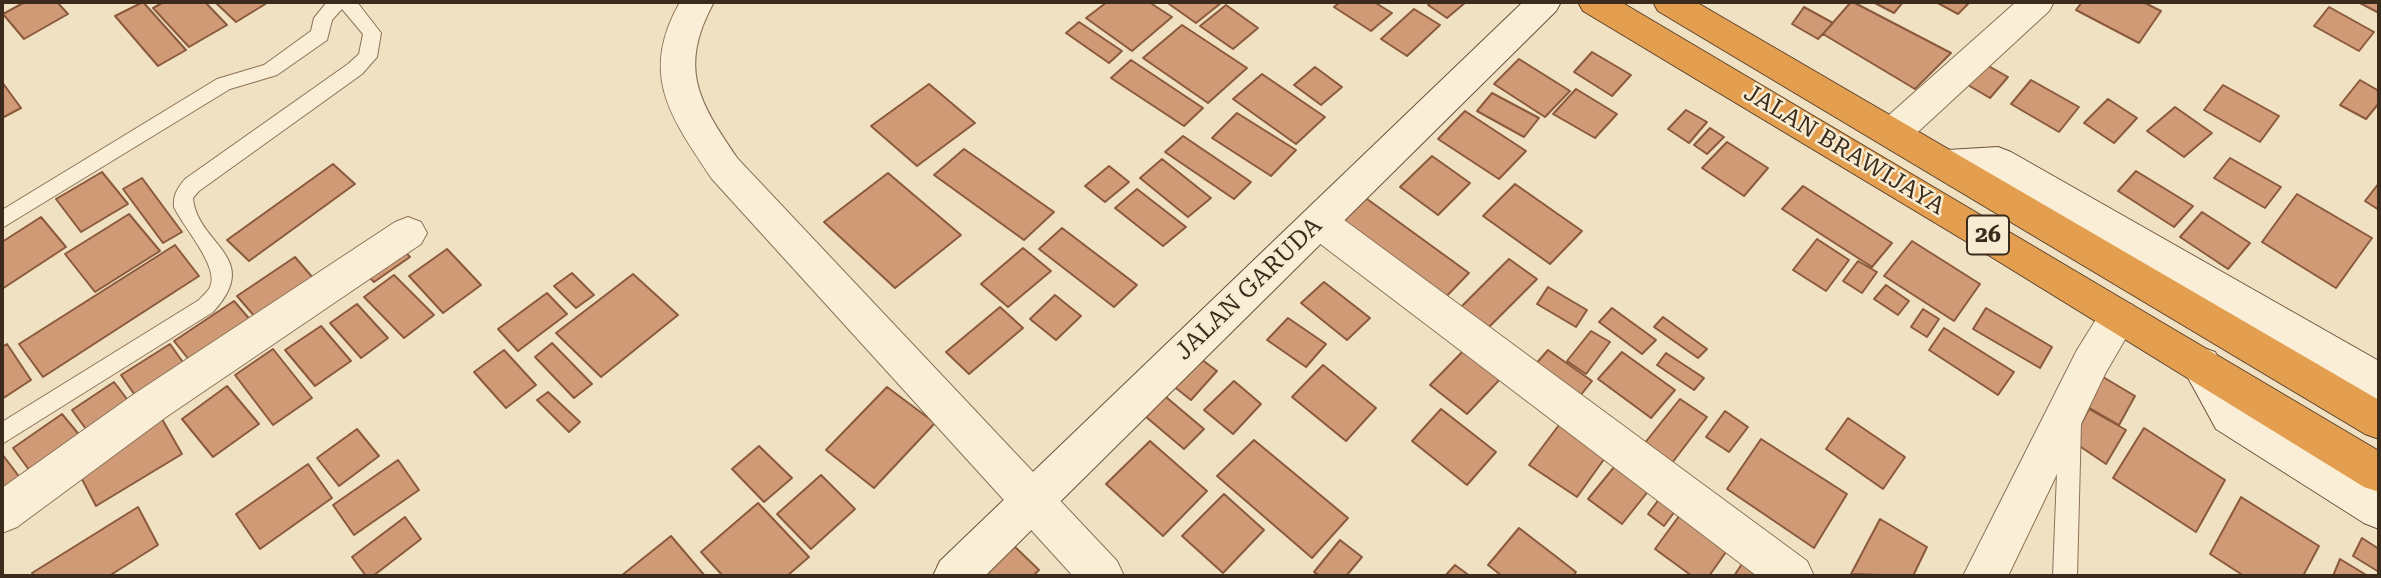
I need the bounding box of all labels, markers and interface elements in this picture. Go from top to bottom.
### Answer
street label: JALAN BRAWIJAYA [1738,79,1950,221]
street label: JALAN GARUDA [1170,212,1328,366]
road number: 26 [1967,216,2009,254]

